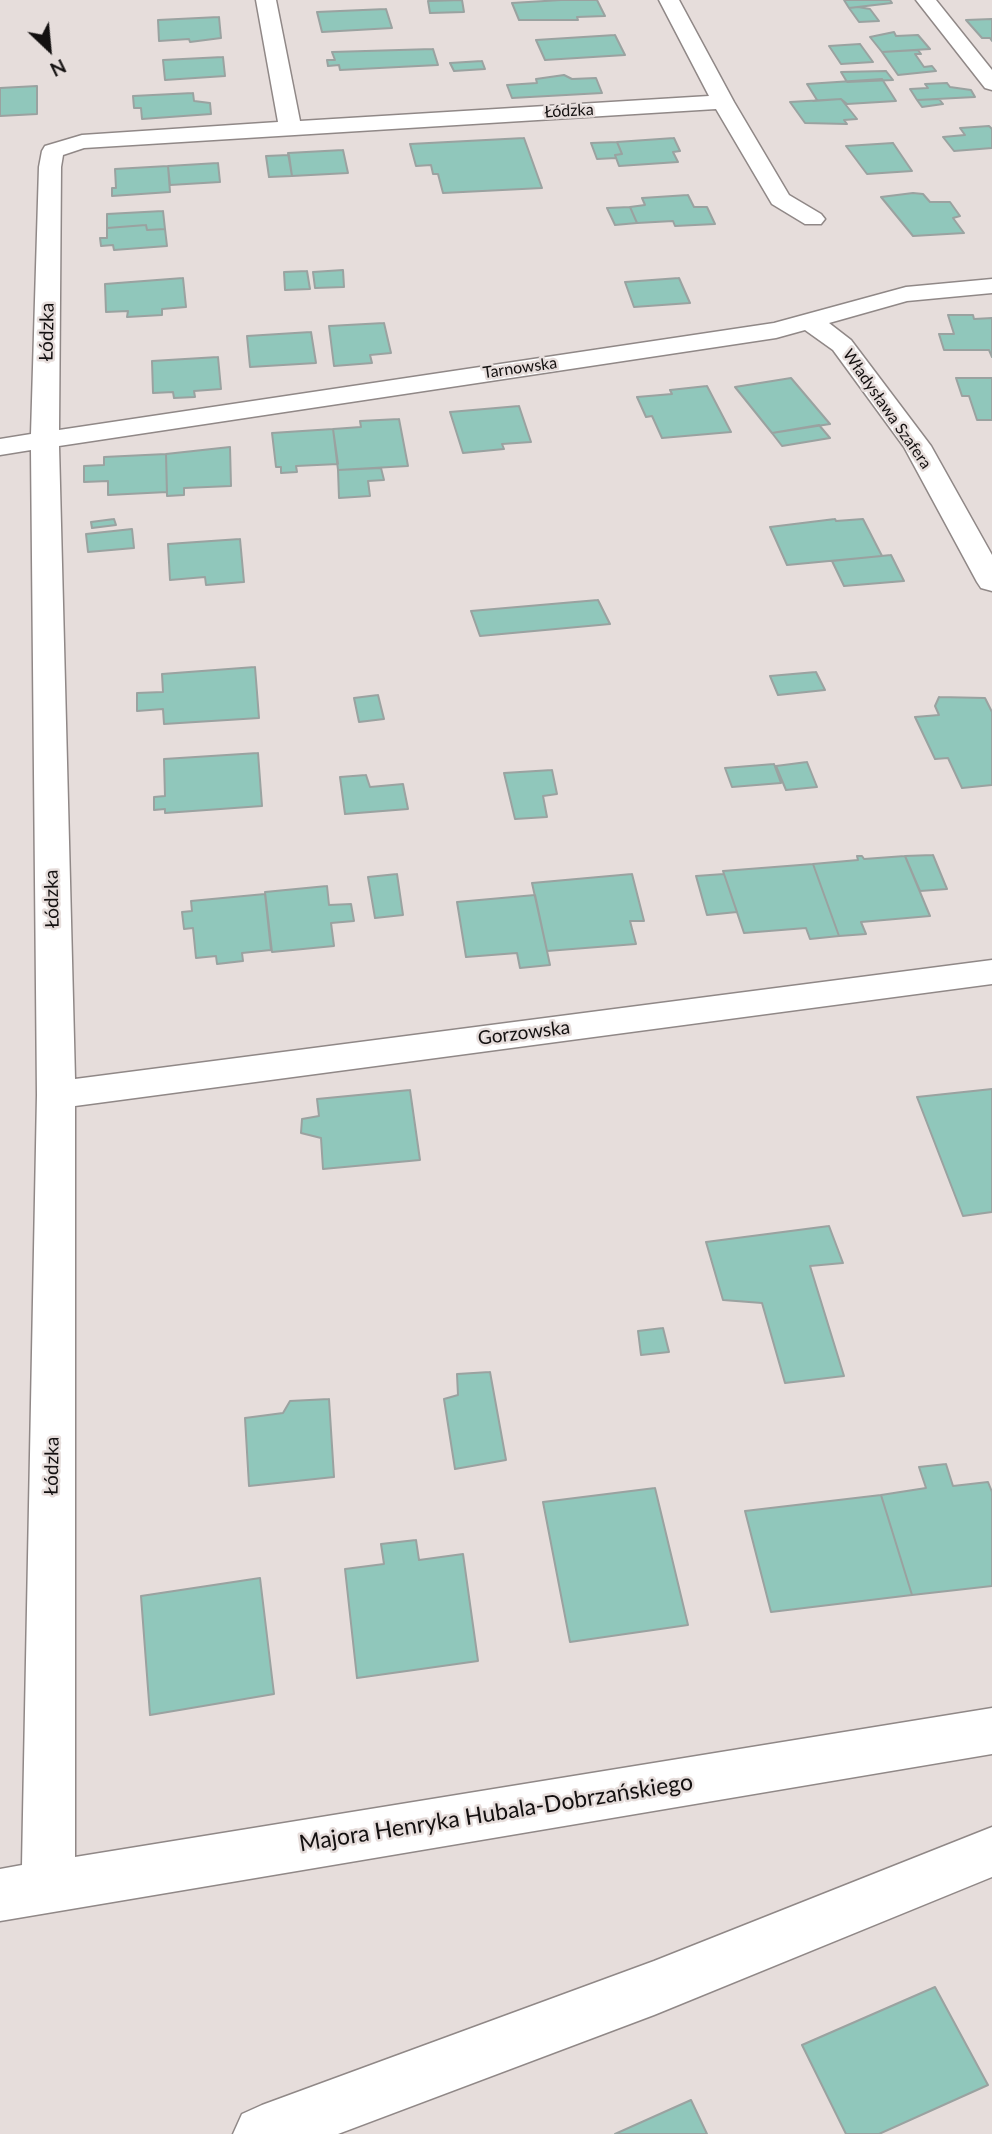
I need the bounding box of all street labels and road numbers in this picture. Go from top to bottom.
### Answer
street label: Łódzka [544,100,594,122]
street label: Łódzka [35,303,59,361]
street label: Władysława Szafera [839,345,935,473]
street label: Tarnowska [482,353,558,383]
street label: Łódzka [40,870,64,928]
street label: Gorzowska [477,1016,571,1050]
street label: Łódzka [40,1437,64,1495]
street label: Majora Henryka Hubala-Dobrzańskiego [297,1768,695,1858]

